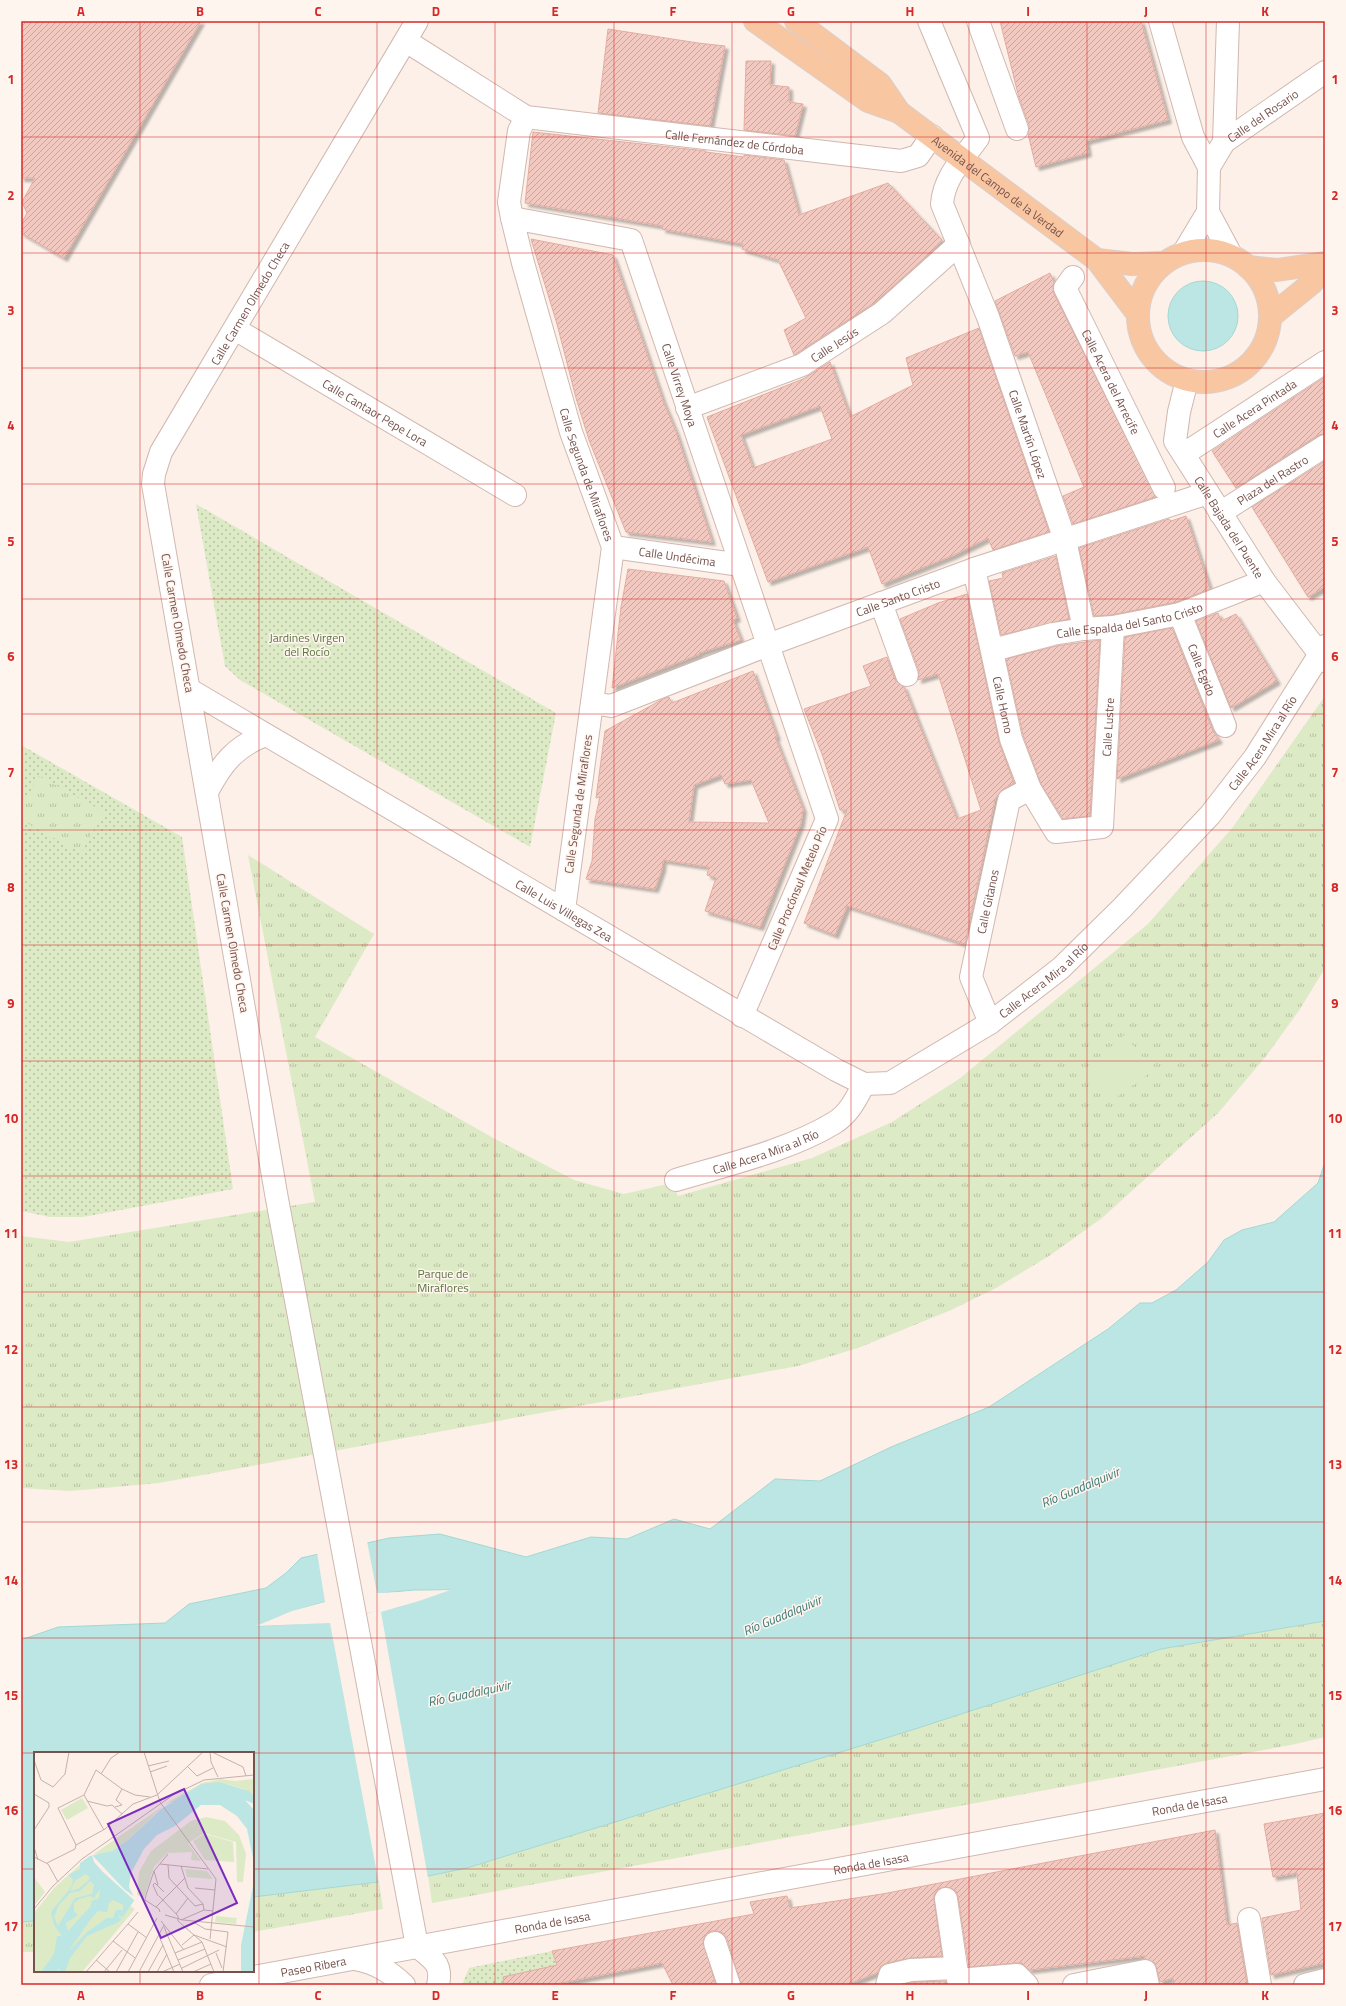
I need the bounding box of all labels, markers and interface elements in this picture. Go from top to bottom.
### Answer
text: A [77,1,85,21]
text: B [196,1,204,21]
text: C [314,1,322,21]
text: D [432,1,440,21]
text: E [551,1,559,21]
text: F [670,1,677,21]
text: G [787,1,795,21]
text: H [906,1,914,21]
text: I [1026,1,1030,21]
text: J [1144,1,1148,21]
text: K [1261,1,1269,21]
text: 1 [7,69,15,89]
text: 1 [1331,69,1339,89]
street label: Calle del Rosario [1223,84,1302,147]
street label: Calle Fernández de Córdoba [664,124,805,159]
street label: Avenida del Campo de la Verdad [928,130,1068,242]
text: 2 [7,185,15,205]
text: 2 [1331,185,1339,205]
street label: Calle Carmen Olmedo Checa [205,238,294,369]
text: 3 [7,300,15,320]
text: 3 [1331,300,1339,320]
street label: Calle Jesús [806,321,862,367]
street label: Calle Acera del Arrecife [1077,326,1145,437]
street label: Calle Virrey Moya [657,341,703,429]
street label: Calle Cantaor Pepe Lora [319,373,431,451]
street label: Calle Acera Pintada [1209,374,1300,442]
street label: Calle Martín López [1004,387,1053,481]
street label: Calle Segunda de Miraflores [555,406,620,544]
text: 4 [7,415,15,435]
text: 4 [1331,415,1339,435]
street label: Plaza del Rastro [1233,450,1312,510]
street label: Calle Bajada del Puente [1190,472,1269,582]
text: 5 [7,531,15,551]
text: 5 [1331,531,1339,551]
street label: Calle Undécima [638,541,717,571]
street label: Calle Carmen Olmedo Checa [156,552,200,694]
street label: Calle Santo Cristo [853,573,943,621]
street label: Calle Espalda del Santo Cristo [1055,597,1205,643]
park label: Jardines Virgen del Rocío [269,628,345,661]
street label: Calle Egido [1183,641,1221,699]
text: 6 [7,646,15,666]
text: 6 [1331,646,1339,666]
street label: Calle Horno [988,674,1019,735]
street label: Calle Acera Mira al Río [1223,692,1301,794]
street label: Calle Lustre [1096,697,1119,757]
street label: Calle Segunda de Miraflores [559,733,597,875]
text: 7 [7,762,15,782]
text: 7 [1331,762,1339,782]
street label: Calle Procónsul Metelo Pío [762,823,832,953]
street label: Calle Gitanos [971,867,1003,935]
street label: Calle Carmen Olmedo Checa [211,872,255,1014]
street label: Calle Luis Villegas Zea [512,874,616,946]
text: 8 [7,877,15,897]
text: 8 [1331,877,1339,897]
street label: Calle Acera Mira al Río [994,937,1092,1023]
text: 9 [7,993,15,1013]
text: 9 [1331,993,1339,1013]
text: 10 [4,1108,18,1128]
text: 10 [1328,1108,1342,1128]
street label: Calle Acera Mira al Río [710,1124,822,1178]
text: 11 [4,1223,18,1243]
text: 11 [1328,1223,1342,1243]
park label: Parque de Miraflores [417,1264,469,1297]
text: 12 [4,1339,18,1359]
text: 12 [1328,1339,1342,1359]
text: 13 [4,1454,18,1474]
text: 13 [1328,1454,1342,1474]
water label: Río Guadalquivir [1038,1461,1124,1513]
text: 14 [4,1570,18,1590]
text: 14 [1328,1570,1342,1590]
water label: Río Guadalquivir [740,1589,826,1641]
water label: Río Guadalquivir [426,1674,514,1711]
text: 15 [4,1685,18,1705]
text: 15 [1328,1685,1342,1705]
inset map [34,1752,254,1972]
street label: Ronda de Isasa [1150,1788,1229,1820]
text: 16 [4,1800,18,1820]
text: 16 [1328,1800,1342,1820]
street label: Ronda de Isasa [832,1847,910,1879]
street label: Ronda de Isasa [513,1906,591,1938]
text: 17 [4,1916,18,1936]
text: 17 [1328,1916,1342,1936]
street label: Paseo Ribera [279,1951,348,1981]
text: A [77,1985,85,2005]
text: B [196,1985,204,2005]
text: C [314,1985,322,2005]
text: D [432,1985,440,2005]
text: E [551,1985,559,2005]
text: F [670,1985,677,2005]
text: G [787,1985,795,2005]
text: H [906,1985,914,2005]
text: I [1026,1985,1030,2005]
text: J [1144,1985,1148,2005]
text: K [1261,1985,1269,2005]

